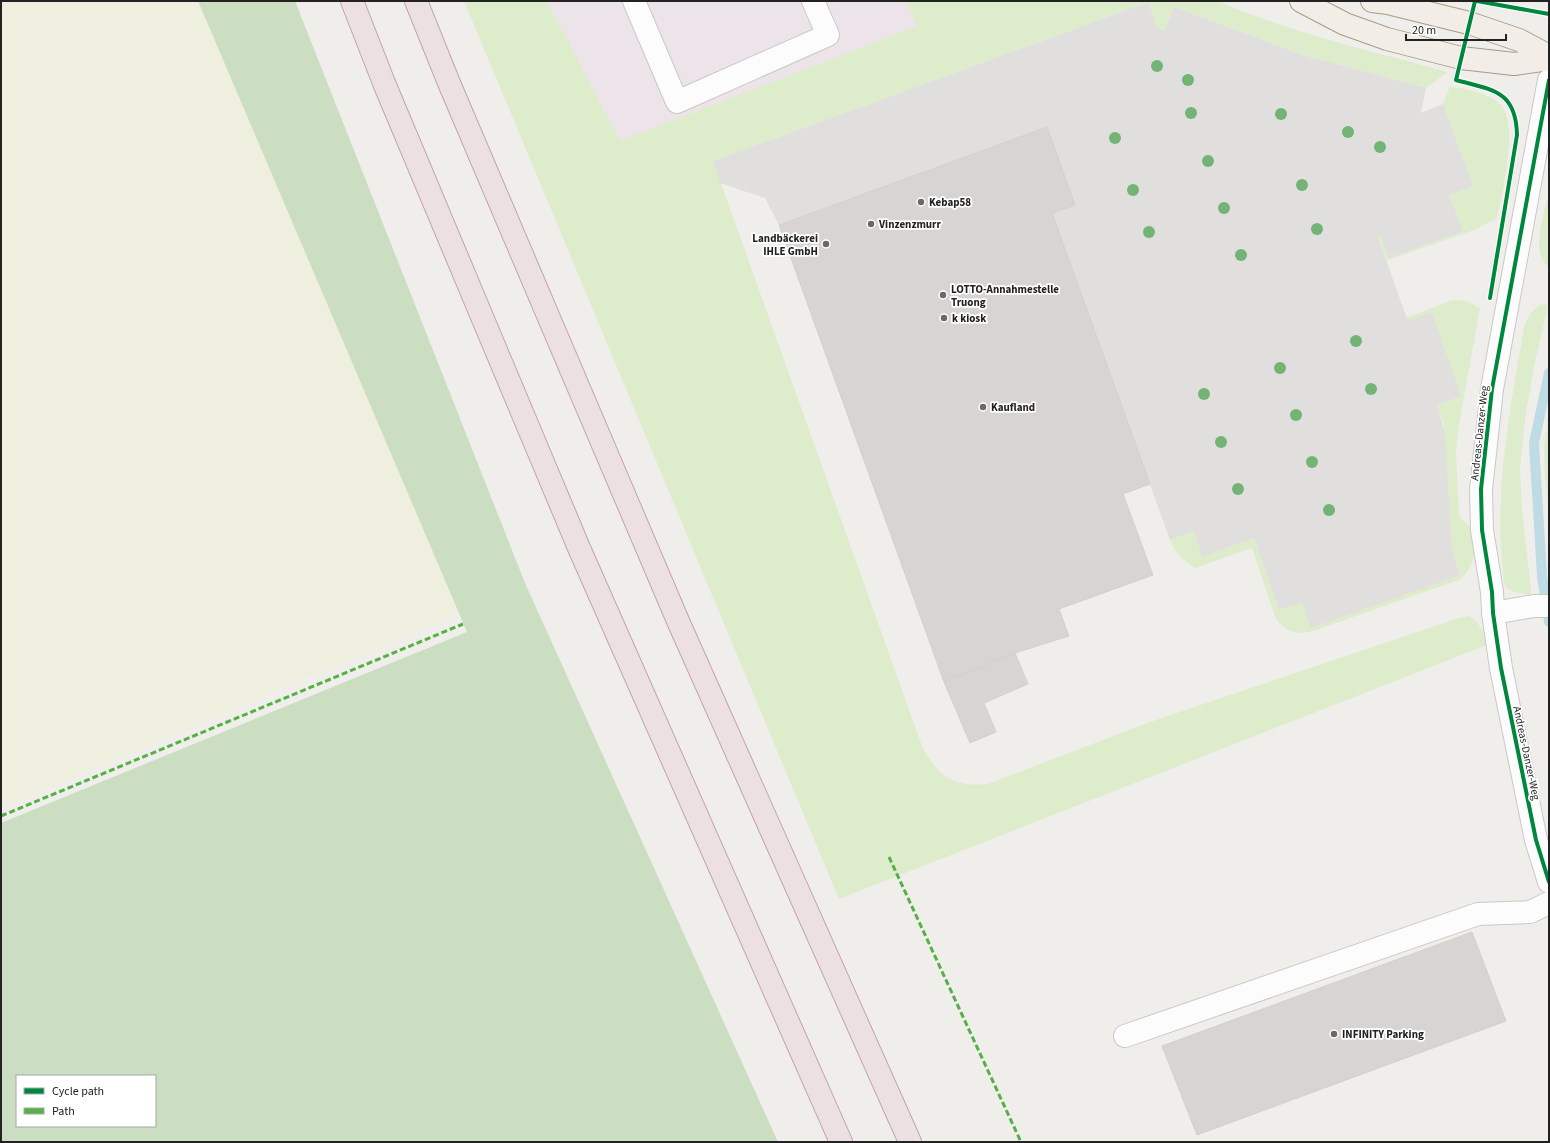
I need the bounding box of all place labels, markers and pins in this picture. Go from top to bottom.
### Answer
place label: Kebap58 [929,195,971,210]
marker: Kebap58 [916,197,926,207]
place label: Vinzenzmurr [878,217,941,232]
marker: Vinzenzmurr [866,219,876,229]
place label: Landbäckerei IHLE GmbH [752,231,818,259]
marker: Landbäckerei IHLE GmbH [821,239,831,249]
place label: LOTTO-Annahmestelle Truong [951,282,1059,310]
marker: LOTTO-Annahmestelle Truong [938,290,948,300]
place label: k kiosk [952,311,986,326]
marker: k kiosk [939,313,949,323]
place label: Kaufland [991,400,1035,415]
marker: Kaufland [978,402,988,412]
place label: INFINITY Parking [1342,1027,1424,1042]
marker: INFINITY Parking [1329,1029,1339,1039]

